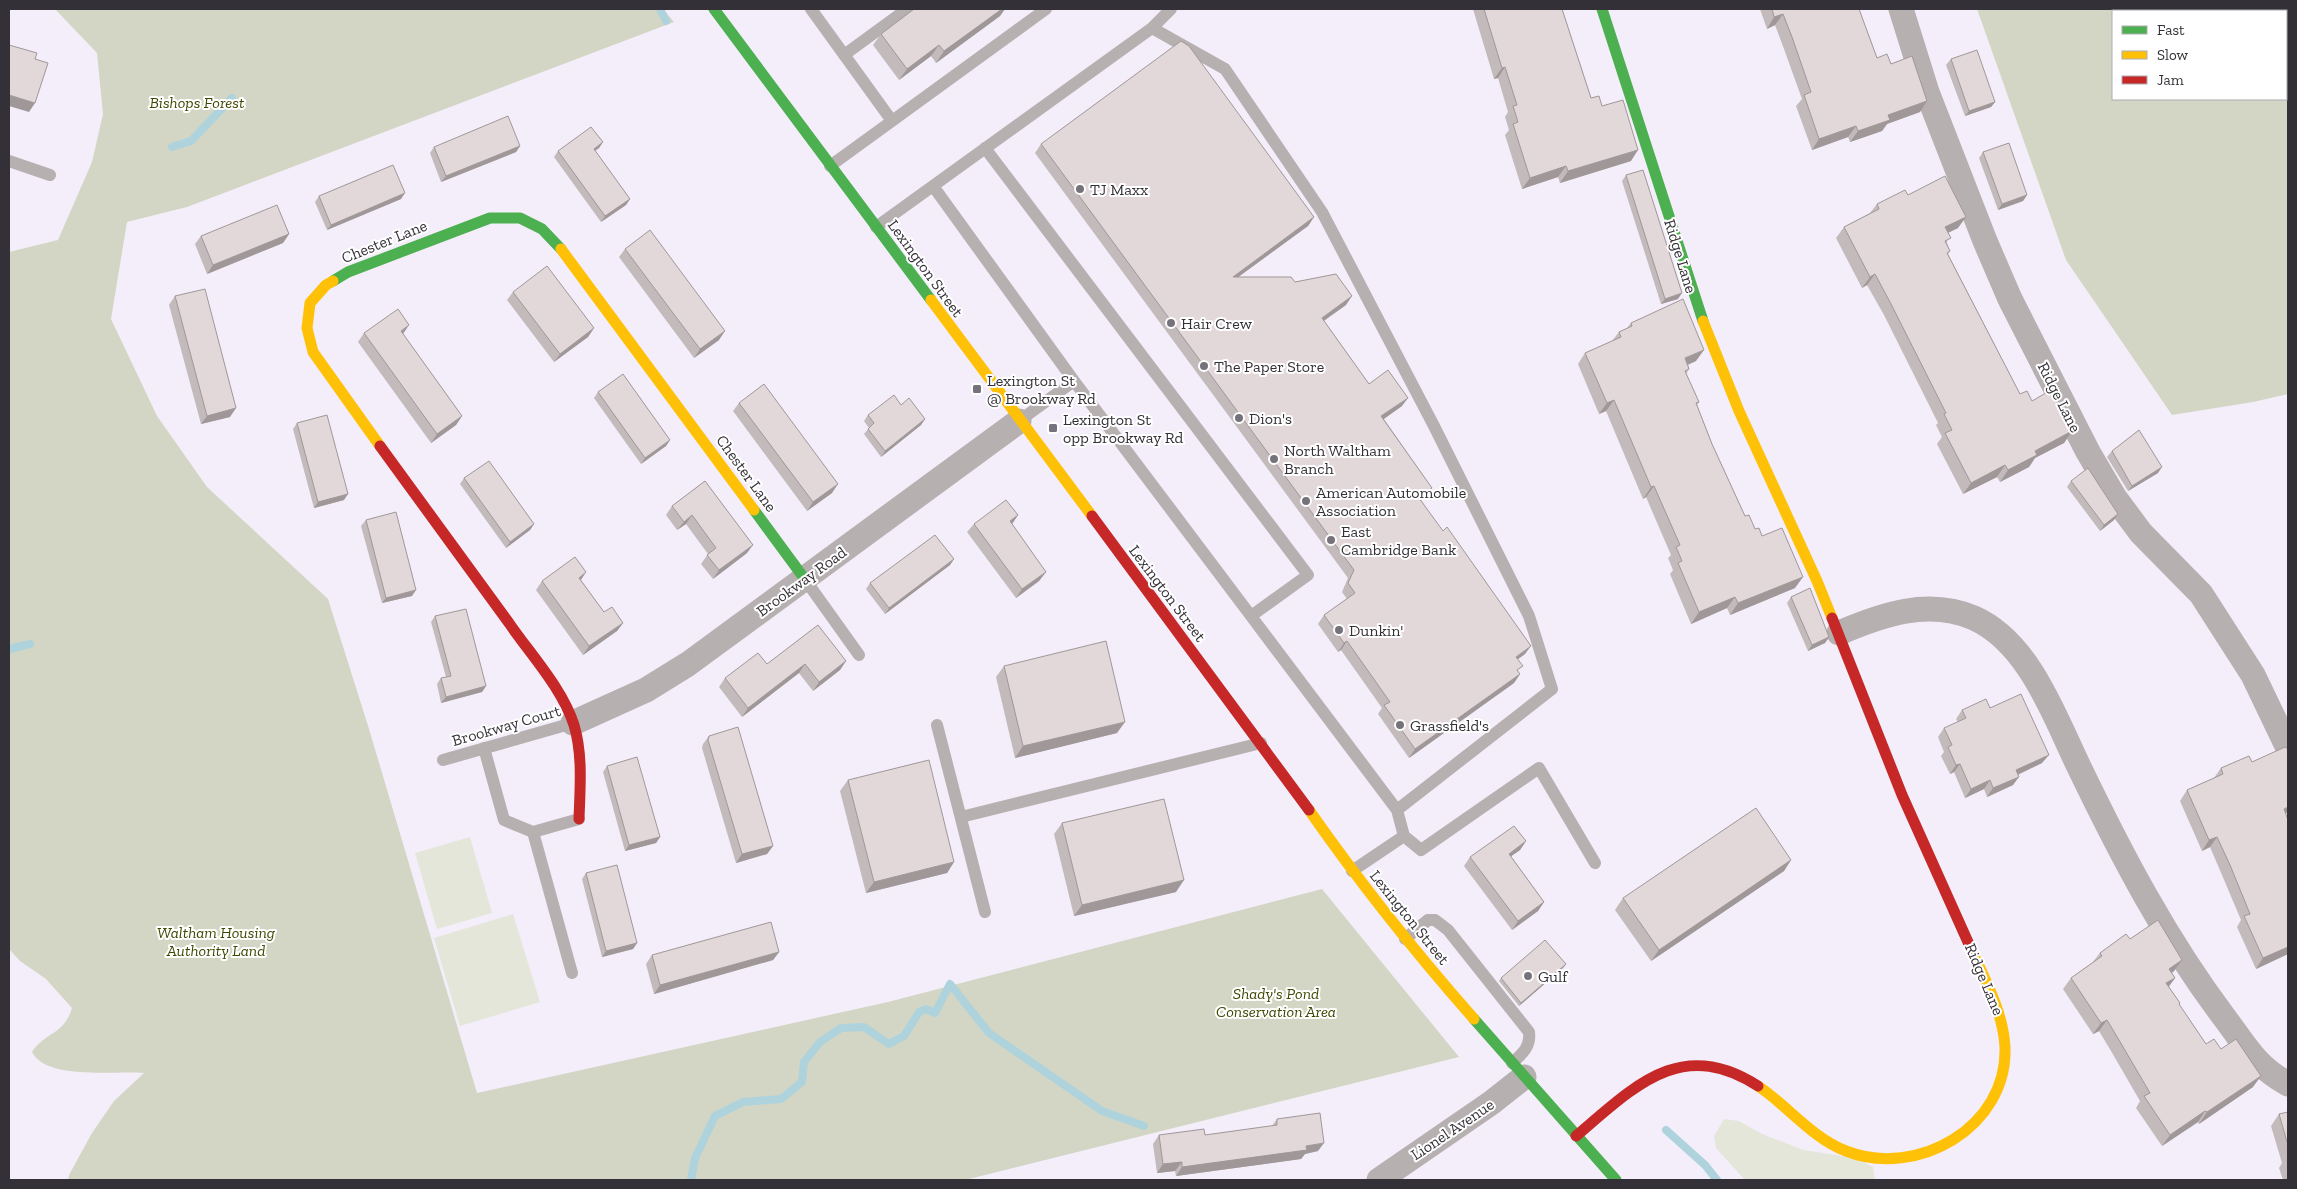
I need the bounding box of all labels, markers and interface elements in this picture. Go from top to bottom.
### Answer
legend [2112,10,2287,100]
text: Fast [2157,21,2185,39]
text: Slow [2157,46,2189,64]
text: Jam [2157,71,2184,89]
park label: Bishops Forest [149,93,245,112]
place label: TJ Maxx [1090,180,1148,199]
marker: TJ Maxx [1074,183,1086,195]
street label: Chester Lane [339,216,430,267]
street label: Lexington Street [884,216,967,321]
street label: Ridge Lane [1660,217,1701,295]
place label: Hair Crew [1181,314,1253,333]
marker: Hair Crew [1165,317,1177,329]
place label: The Paper Store [1214,357,1324,376]
street label: Ridge Lane [2034,359,2085,435]
marker: The Paper Store [1198,360,1210,372]
place label: Lexington St @ Brookway Rd [987,371,1096,408]
marker: Lexington St @ Brookway Rd [971,383,983,395]
place label: Dion's [1249,409,1292,428]
place label: Lexington St opp Brookway Rd [1063,410,1183,447]
marker: Dion's [1233,412,1245,424]
marker: Lexington St opp Brookway Rd [1047,422,1059,434]
street label: Chester Lane [712,431,781,515]
place label: North Waltham Branch [1284,441,1391,478]
marker: North Waltham Branch [1268,453,1280,465]
place label: American Automobile Association [1316,483,1466,520]
marker: American Automobile Association [1300,495,1312,507]
place label: East Cambridge Bank [1341,522,1457,559]
marker: East Cambridge Bank [1325,534,1337,546]
street label: Lexington Street [1125,541,1210,645]
street label: Brookway Road [753,542,850,620]
place label: Dunkin' [1349,621,1403,640]
marker: Dunkin' [1333,624,1345,636]
street label: Brookway Court [450,701,563,750]
place label: Grassfield's [1410,716,1489,735]
marker: Grassfield's [1394,719,1406,731]
street label: Lexington Street [1366,866,1453,968]
park label: Waltham Housing Authority Land [157,923,276,960]
street label: Ridge Lane [1961,940,2008,1018]
place label: Gulf [1538,967,1569,986]
marker: Gulf [1522,970,1534,982]
park label: Shady's Pond Conservation Area [1216,984,1336,1021]
street label: Lionel Avenue [1407,1095,1497,1164]

